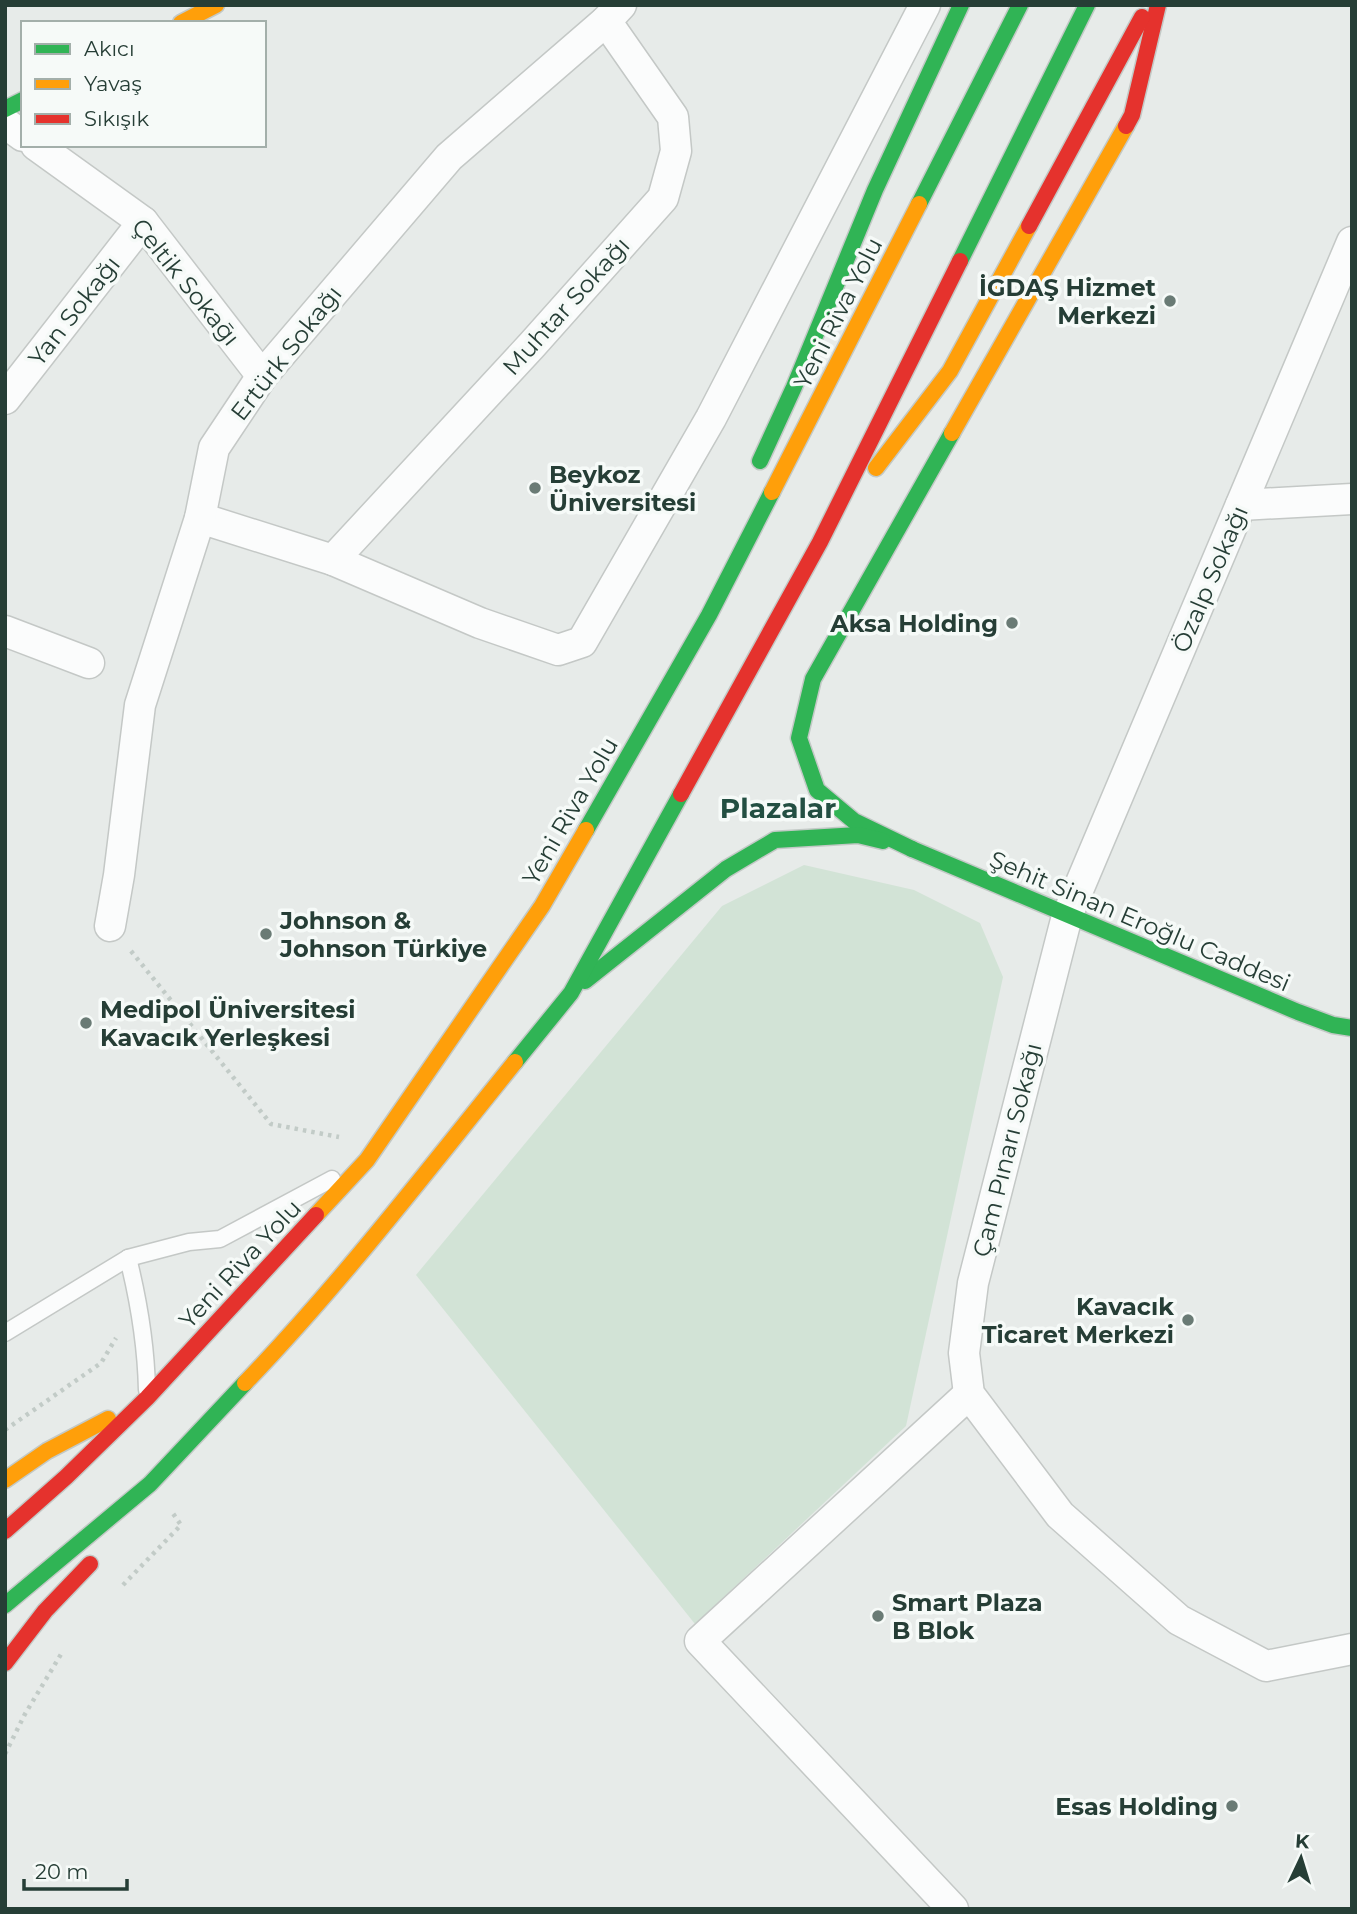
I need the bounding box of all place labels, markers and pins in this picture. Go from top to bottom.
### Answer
place label: İGDAŞ Hizmet Merkezi [979,273,1157,330]
marker: İGDAŞ Hizmet Merkezi [1162,293,1178,309]
place label: Beykoz Üniversitesi [549,460,696,517]
marker: Beykoz Üniversitesi [527,480,543,496]
place label: Aksa Holding [829,609,998,638]
marker: Aksa Holding [1004,615,1020,631]
place label: Johnson & Johnson Türkiye [279,906,487,963]
marker: Johnson & Johnson Türkiye [258,926,274,942]
place label: Medipol Üniversitesi Kavacık Yerleşkesi [100,995,356,1052]
marker: Medipol Üniversitesi Kavacık Yerleşkesi [78,1015,94,1031]
place label: Kavacık Ticaret Merkezi [982,1292,1174,1349]
marker: Kavacık Ticaret Merkezi [1180,1312,1196,1328]
place label: Smart Plaza B Blok [892,1588,1043,1645]
marker: Smart Plaza B Blok [870,1608,886,1624]
place label: Esas Holding [1055,1792,1218,1821]
marker: Esas Holding [1224,1798,1240,1814]

